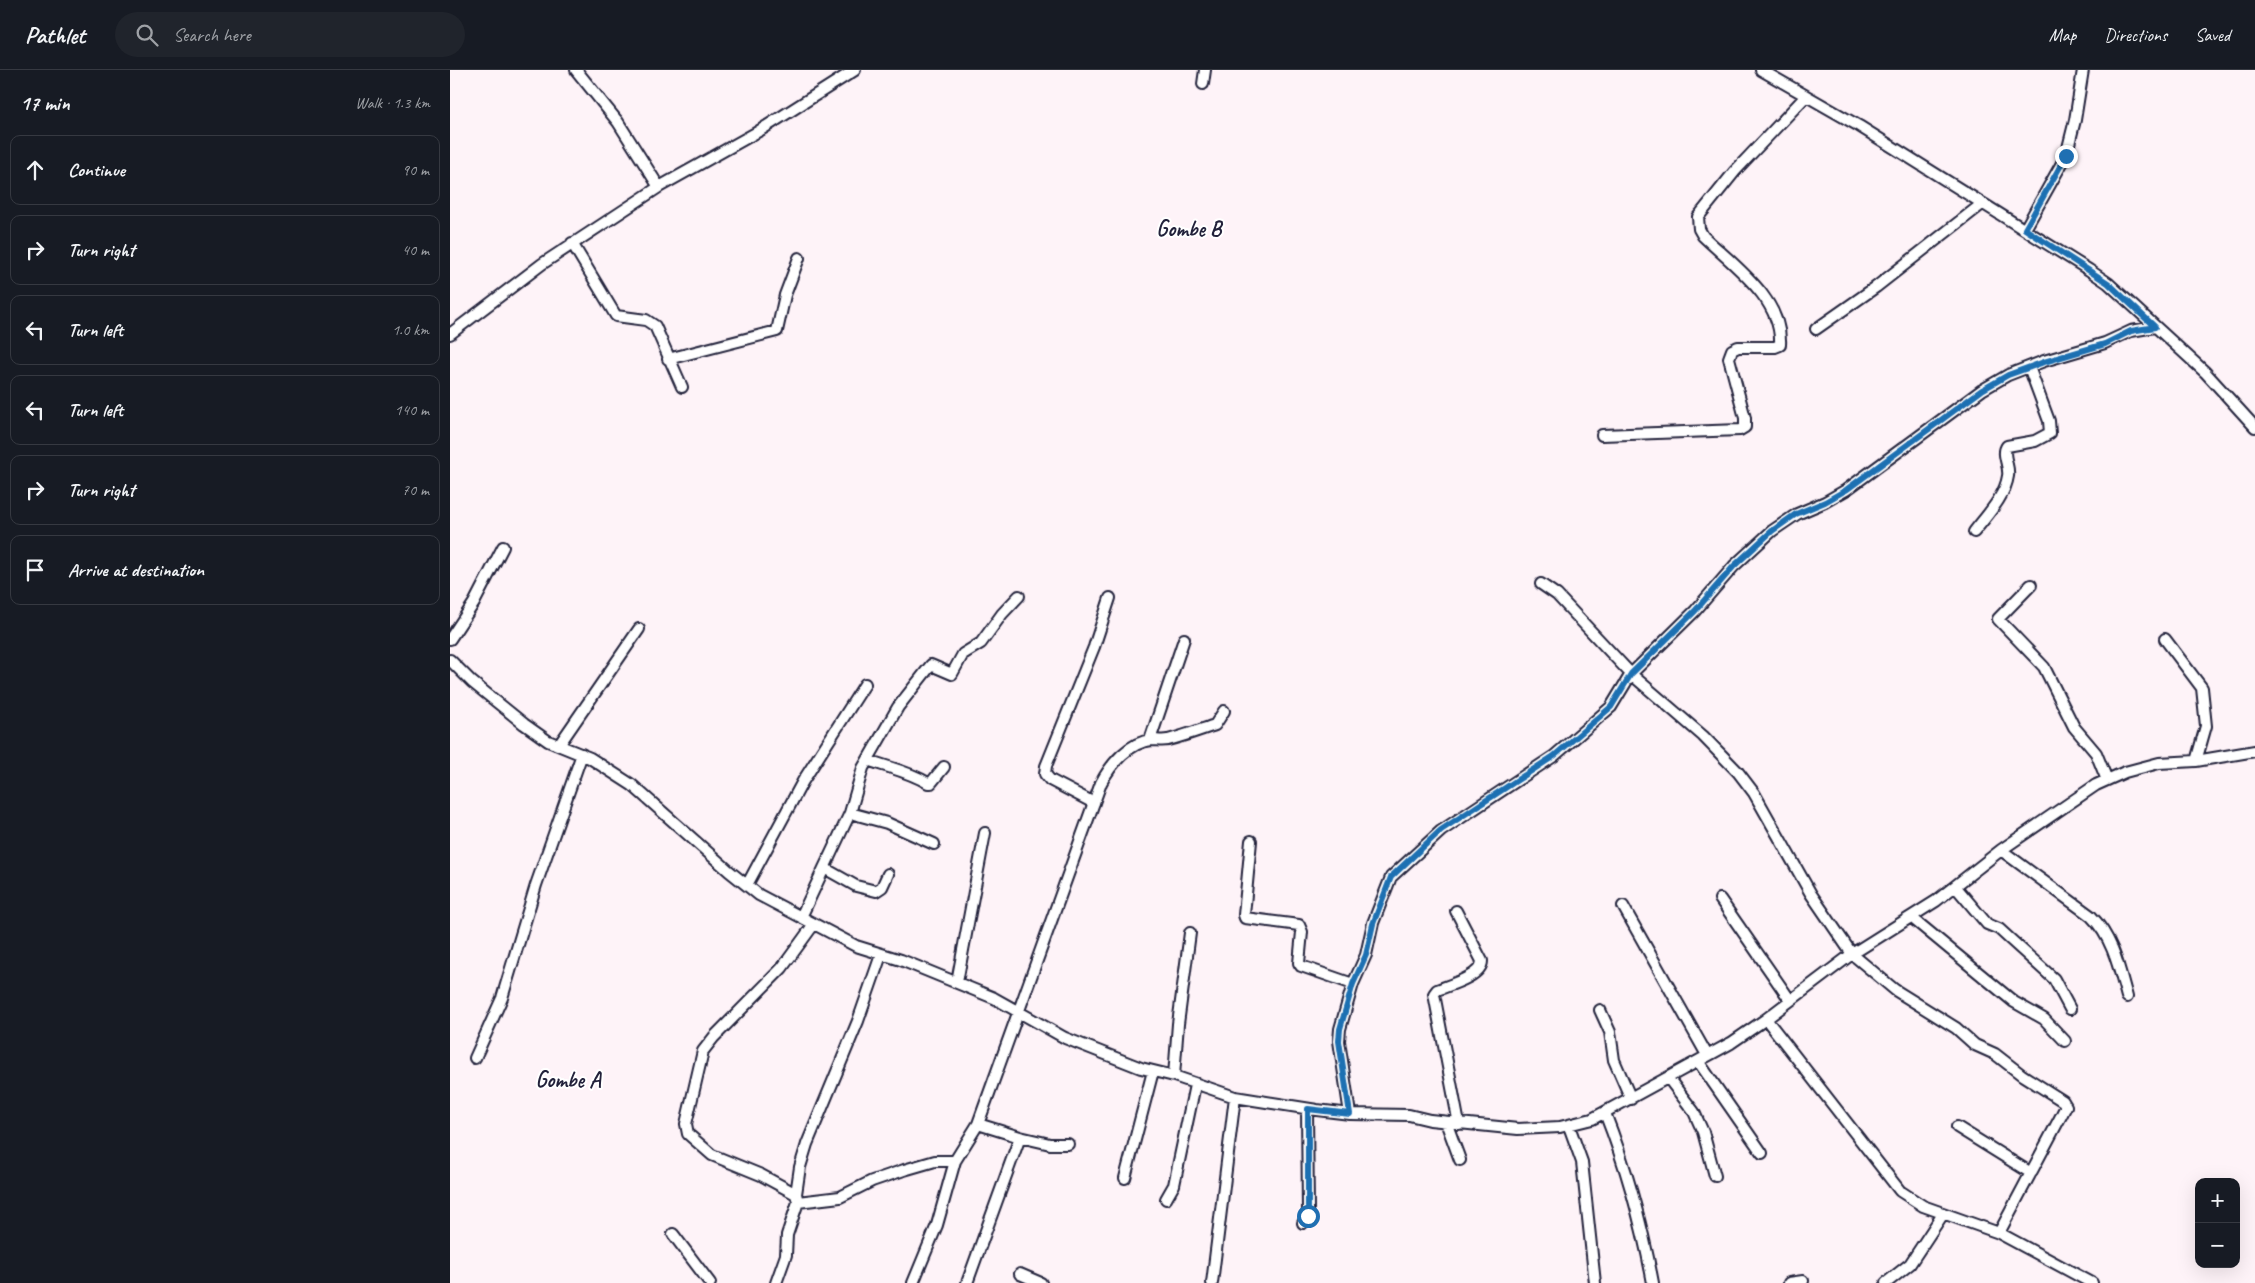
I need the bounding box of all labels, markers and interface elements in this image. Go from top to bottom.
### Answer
search box [115,12,465,57]
text: Pathlet [25,20,85,50]
icon: search [133,21,161,49]
text: Search here [173,23,251,47]
text: Map [2049,24,2076,46]
text: Directions [2104,24,2167,46]
text: Saved [2195,24,2230,46]
text: 17 min [20,90,70,116]
text: Walk · 1.3 km [355,93,430,113]
route end [2055,145,2078,168]
icon: ahead [21,156,49,184]
text: Continue [68,158,125,182]
text: 90 m [402,160,429,180]
district label: Gombe B [1156,215,1223,243]
icon: right [21,236,49,264]
text: Turn right [68,238,135,262]
text: 40 m [402,240,429,260]
icon: left [21,316,49,344]
text: Turn left [68,318,123,342]
text: 1.0 km [392,320,429,340]
icon: left [21,396,49,424]
text: Turn left [68,398,123,422]
text: 140 m [395,400,429,420]
icon: right [21,476,49,504]
text: Turn right [68,478,135,502]
text: 70 m [402,480,429,500]
icon: arrive [21,556,49,584]
text: Arrive at destination [68,558,204,582]
district label: Gombe A [535,1066,602,1094]
map controls [2195,1178,2240,1268]
button: + [2195,1178,2240,1223]
route start [1297,1205,1320,1228]
button: − [2195,1223,2240,1268]

